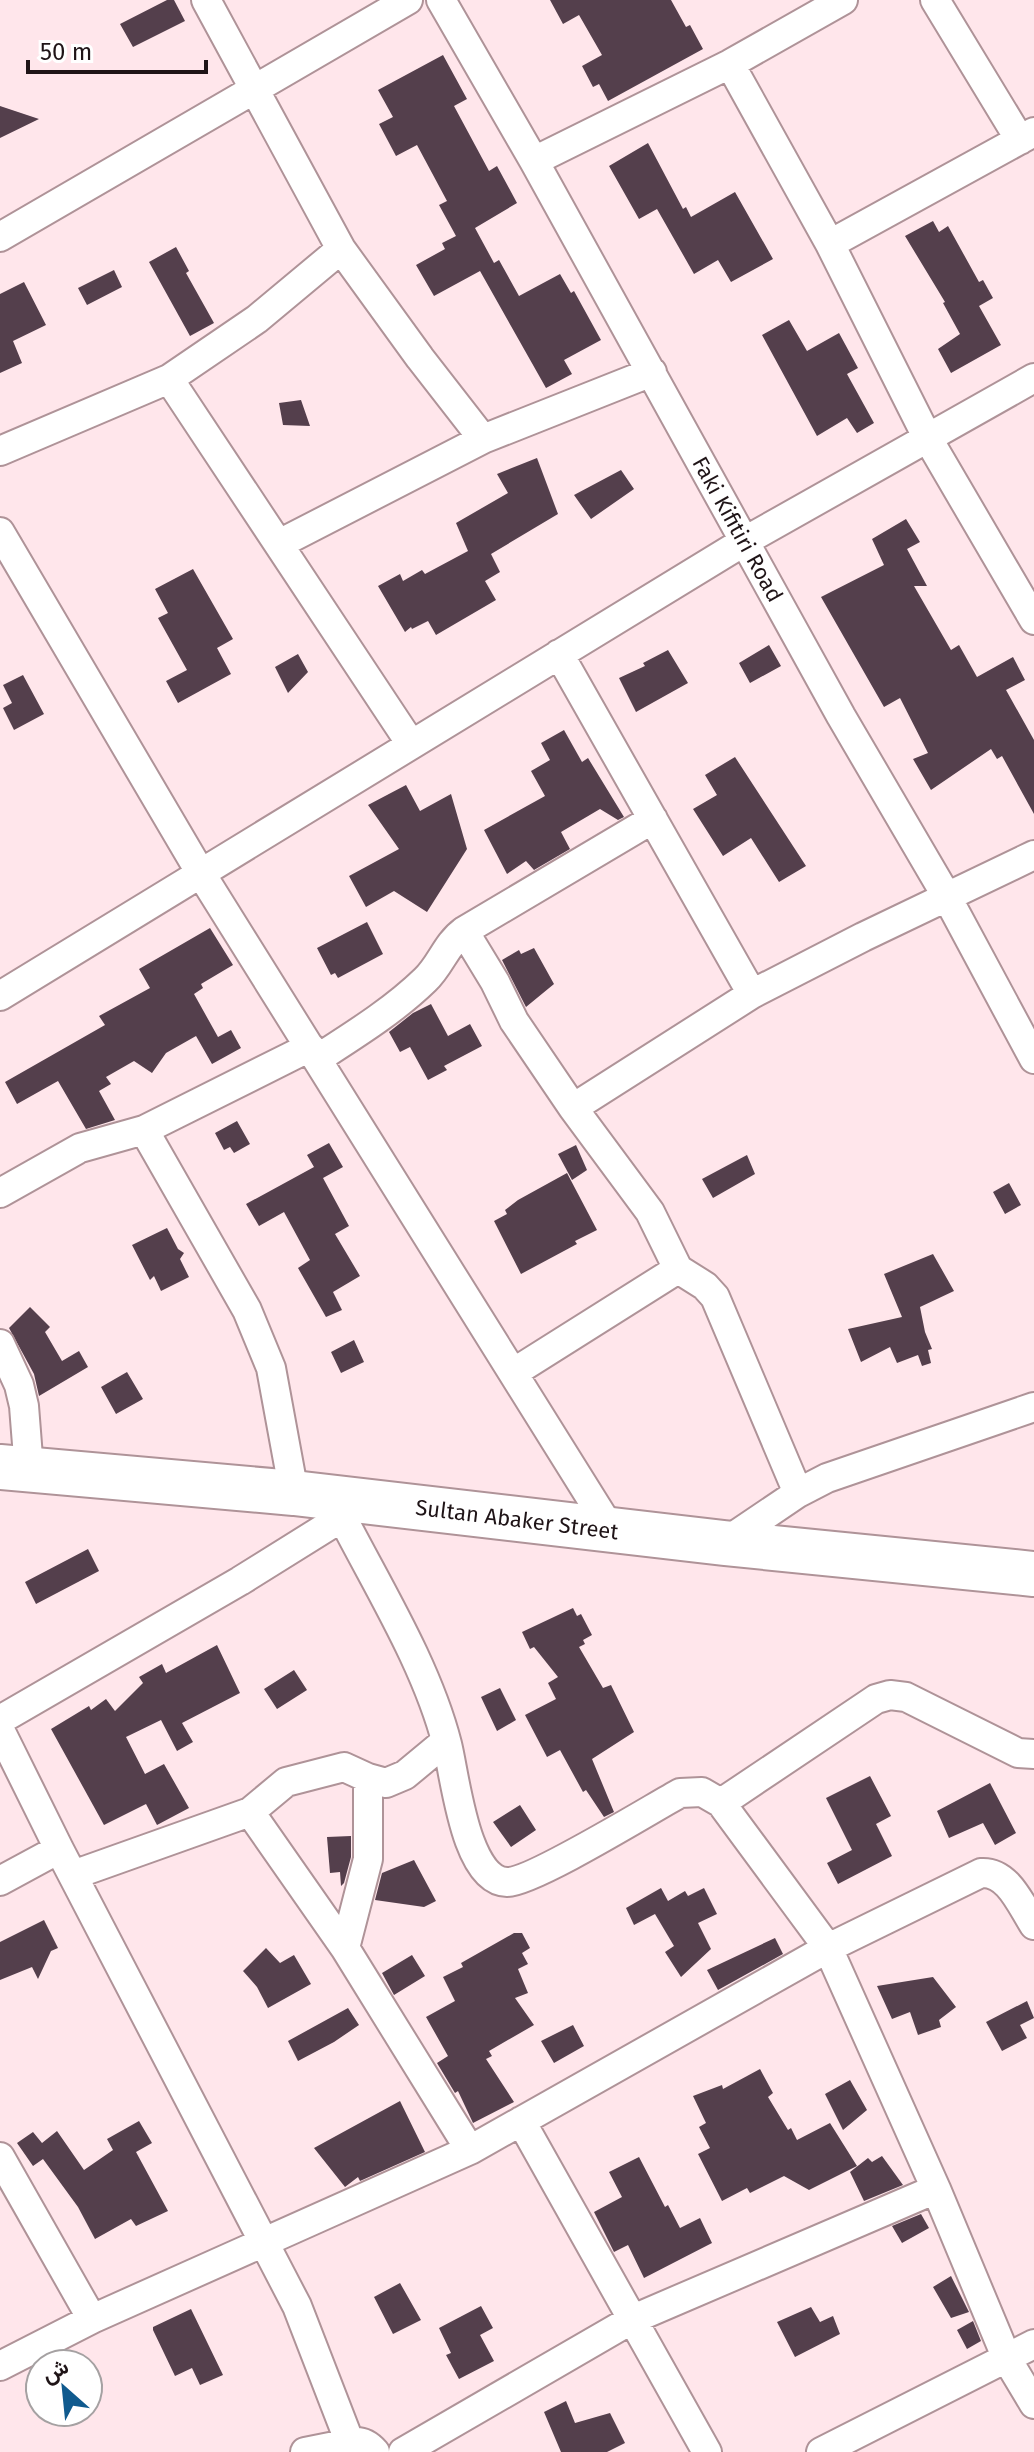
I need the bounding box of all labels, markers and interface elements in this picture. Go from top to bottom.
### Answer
scale bar [28,24,206,74]
text: 50 m [40,38,92,66]
street label: Faki Kifitiri Road [686,452,789,607]
street label: Sultan Abaker Street [414,1494,620,1545]
north arrow [24,2348,104,2428]
text: ش [37,2353,73,2389]

